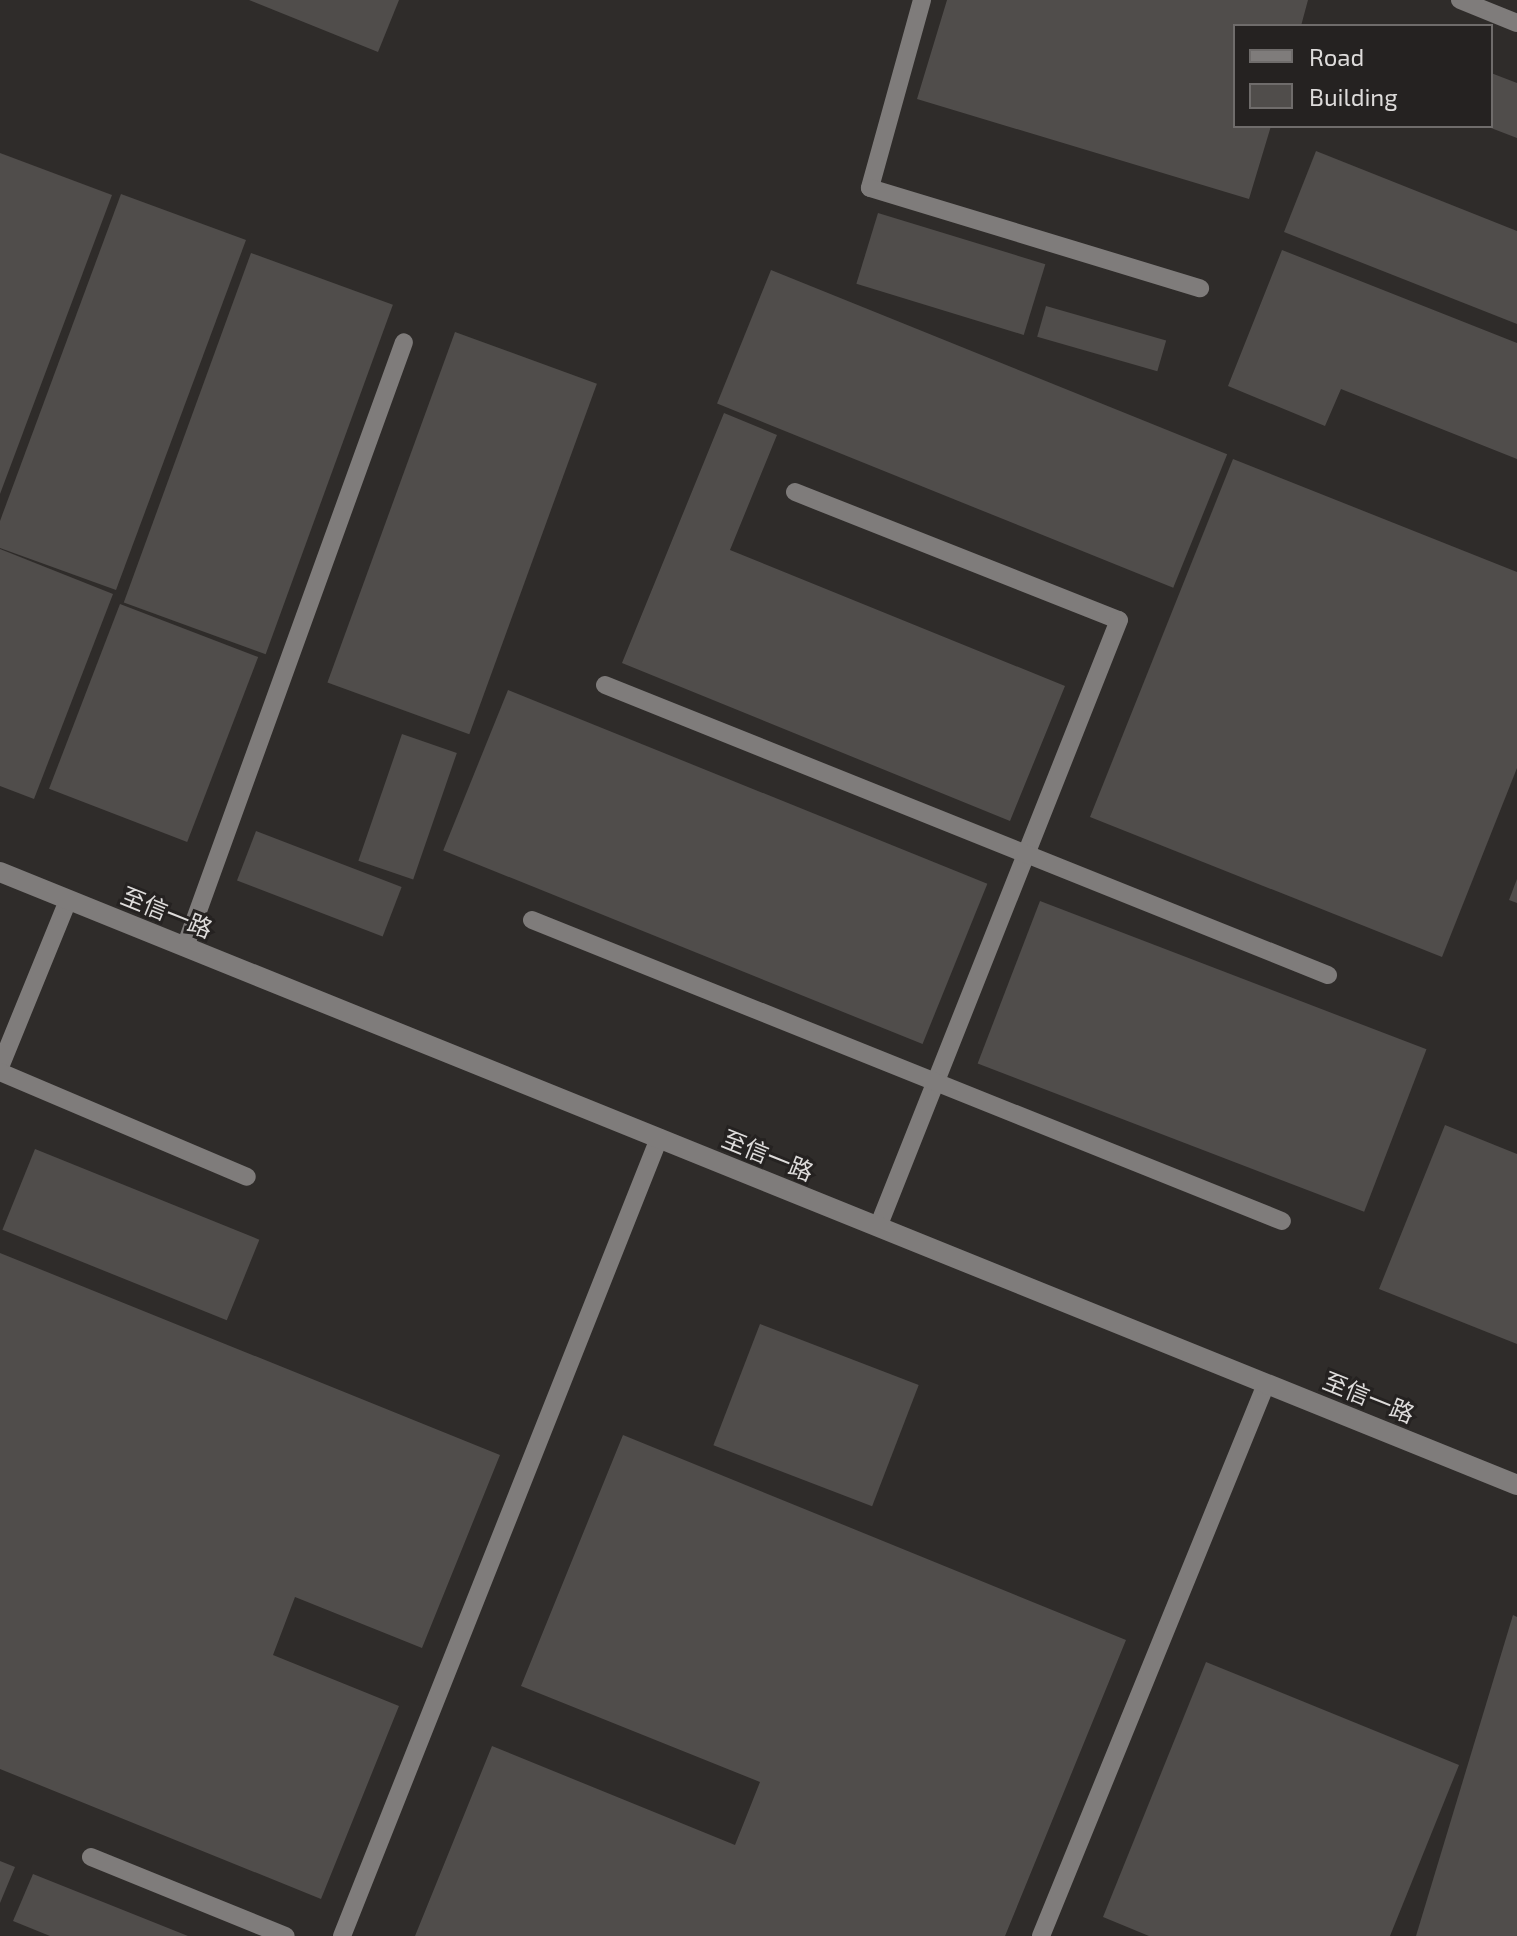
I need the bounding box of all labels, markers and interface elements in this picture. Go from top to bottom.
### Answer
legend [1233,24,1493,128]
text: Road [1309,42,1364,71]
text: Building [1309,82,1398,111]
street label: 至信一路 [117,881,217,943]
street label: 至信一路 [718,1124,818,1186]
street label: 至信一路 [1319,1366,1419,1428]

